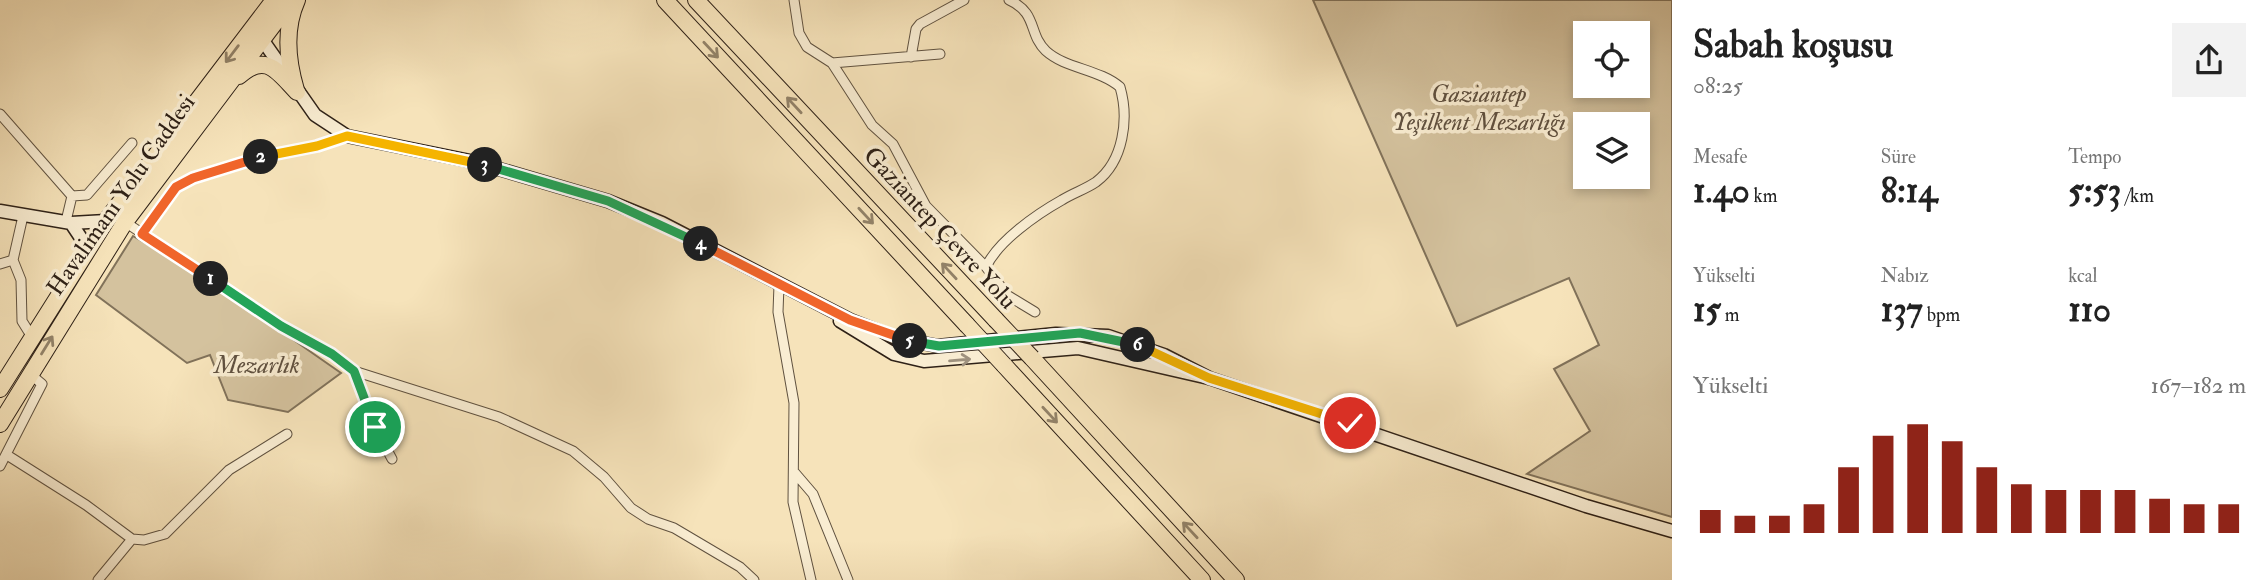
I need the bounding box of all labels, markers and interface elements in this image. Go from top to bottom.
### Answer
map controls [1573,21,1650,189]
button: locate [1573,21,1650,98]
text: Sabah koşusu [1693,21,1893,69]
button: share [2172,23,2246,97]
one-way arrow [703,41,720,58]
one-way arrow [225,44,239,63]
text: 08:25 [1693,71,1743,100]
park label: Gaziantep Yeşilkent Mezarlığı [1392,79,1566,138]
street label: Havalimanı Yolu Caddesi [40,88,202,302]
one-way arrow [785,97,802,114]
button: layers [1573,112,1650,189]
pin: 2 [244,140,278,174]
street label: Gaziantep Çevre Yolu [857,140,1023,316]
text: 2 [256,144,265,168]
text: Mesafe [1693,145,1747,169]
text: Süre [1881,145,1916,169]
text: Tempo [2068,145,2121,169]
pin: 3 [468,148,503,182]
text: 3 [481,152,488,176]
text: 1.40 [1693,169,1750,213]
text: 8:14 [1881,169,1937,213]
text: 5:53 [2068,169,2121,213]
text: km [1750,184,1777,208]
text: /km [2121,184,2154,208]
one-way arrow [858,207,875,224]
pin: 4 [684,226,718,262]
text: 4 [695,231,706,255]
pin: 1 [194,262,228,296]
one-way arrow [941,263,958,280]
text: Yükselti [1693,264,1755,288]
text: Nabız [1881,264,1929,288]
text: kcal [2068,264,2097,288]
text: 1 [207,266,214,290]
text: 15 [1693,288,1721,332]
text: 137 [1881,288,1923,332]
text: 110 [2068,288,2111,332]
text: m [1721,303,1740,327]
text: bpm [1923,303,1960,327]
pin: 5 [892,324,928,358]
text: 5 [905,328,914,352]
pin: 6 [1120,328,1156,362]
text: 6 [1133,332,1142,356]
one-way arrow [41,335,55,355]
park label: Mezarlık [212,350,300,381]
one-way arrow [948,353,971,366]
text: Yükselti [1693,371,1768,400]
text: 167–182 m [2151,371,2246,400]
pin [1320,393,1380,453]
pin [345,397,405,457]
icon: check [1331,404,1369,442]
one-way arrow [1042,406,1059,423]
icon: arrive [356,408,394,446]
one-way arrow [1182,521,1198,539]

